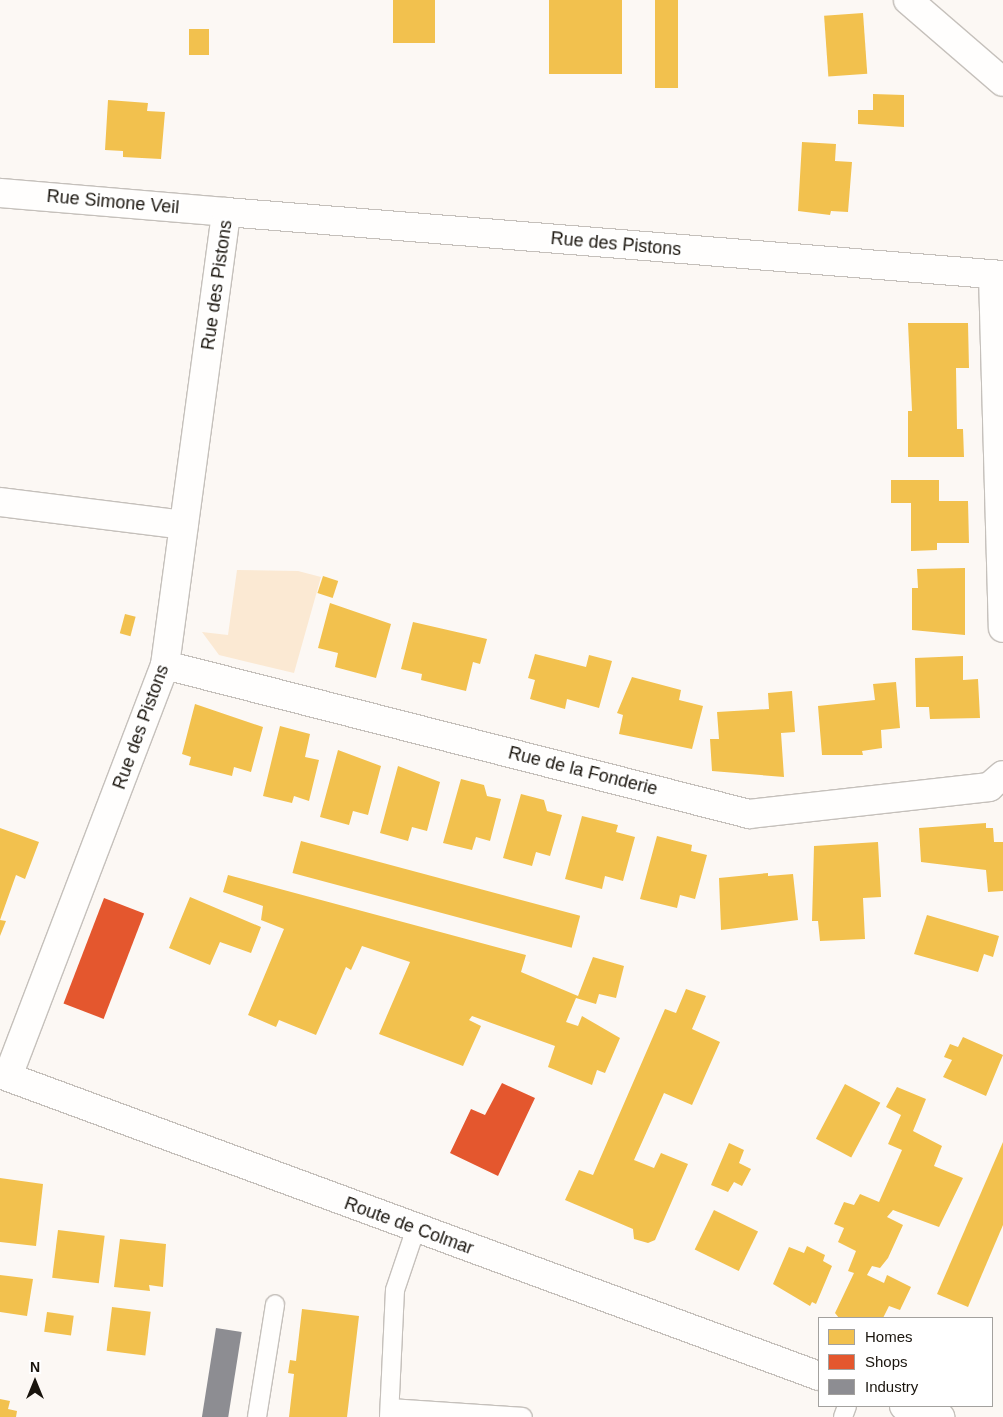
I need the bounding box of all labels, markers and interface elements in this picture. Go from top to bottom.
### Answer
street label: Rue Simone Veil [46,185,180,219]
street label: Rue des Pistons [197,219,237,351]
street label: Rue des Pistons [550,228,682,260]
street label: Rue des Pistons [108,662,174,792]
street label: Rue de la Fonderie [506,742,660,800]
street label: Route de Colmar [341,1193,477,1259]
legend [818,1317,993,1407]
text: Homes [865,1328,913,1345]
text: Shops [865,1353,908,1370]
north arrow [10,1357,60,1407]
text: N [30,1359,40,1375]
text: Industry [865,1378,918,1395]

